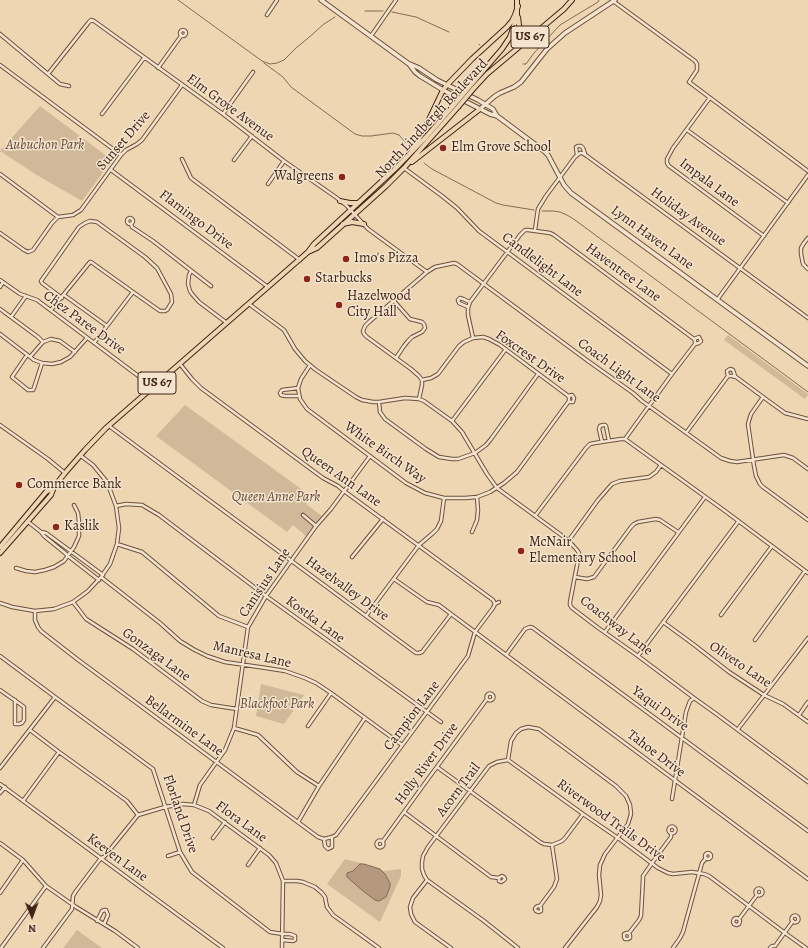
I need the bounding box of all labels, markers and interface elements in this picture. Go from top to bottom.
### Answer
road number: US 67 [511,26,549,48]
street label: North Lindbergh Boulevard [372,56,492,182]
street label: Elm Grove Avenue [183,71,277,145]
street label: Sunset Drive [94,108,154,174]
park label: Aubuchon Park [6,138,84,154]
place label: Elm Grove School [451,140,551,156]
marker: Elm Grove School [438,143,448,153]
street label: Impala Lane [676,155,742,211]
place label: Walgreens [274,169,334,185]
marker: Walgreens [337,172,347,182]
street label: Holiday Avenue [647,184,729,250]
street label: Flamingo Drive [156,187,236,253]
street label: Lynn Haven Lane [607,202,697,274]
street label: Candlelight Lane [498,229,586,301]
street label: Haventree Lane [582,240,664,306]
place label: Imo's Pizza [354,251,418,267]
marker: Imo's Pizza [341,254,351,264]
place label: Starbucks [315,271,372,287]
marker: Starbucks [302,274,312,284]
street label: Chez Paree Drive [40,288,128,358]
place label: Hazelwood City Hall [347,289,411,322]
marker: Hazelwood City Hall [334,300,344,310]
street label: Foxcrest Drive [492,327,568,387]
street label: Coach Light Lane [574,335,664,407]
road number: US 67 [138,372,176,394]
street label: White Birch Way [341,419,429,487]
street label: Queen Ann Lane [298,443,384,511]
place label: Commerce Bank [27,477,122,493]
marker: Commerce Bank [14,480,24,490]
park label: Queen Anne Park [232,490,320,506]
place label: Kaslik [64,519,99,535]
marker: Kaslik [51,522,61,532]
place label: McNair Elementary School [529,535,636,568]
street label: Canisius Lane [236,545,294,621]
marker: McNair Elementary School [516,546,526,556]
street label: Hazelvalley Drive [302,553,392,625]
street label: Coachway Lane [576,592,656,660]
street label: Kostka Lane [282,593,348,647]
street label: Gonzaga Lane [119,625,193,685]
street label: Manresa Lane [211,638,293,672]
street label: Oliveto Lane [706,638,774,692]
street label: Campion Lane [380,678,444,754]
street label: Yaqui Drive [628,683,692,735]
street label: Bellarmine Lane [141,692,227,760]
park label: Blackfoot Park [240,697,314,713]
street label: Holly River Drive [392,720,462,808]
street label: Tahoe Drive [624,727,688,781]
street label: Acorn Trail [433,760,485,820]
street label: Florland Drive [159,772,201,856]
street label: Riverwood Trails Drive [553,776,669,866]
street label: Flora Lane [212,798,270,846]
street label: Keeven Lane [83,830,151,886]
north arrow [12,896,52,936]
text: N [28,921,36,936]

